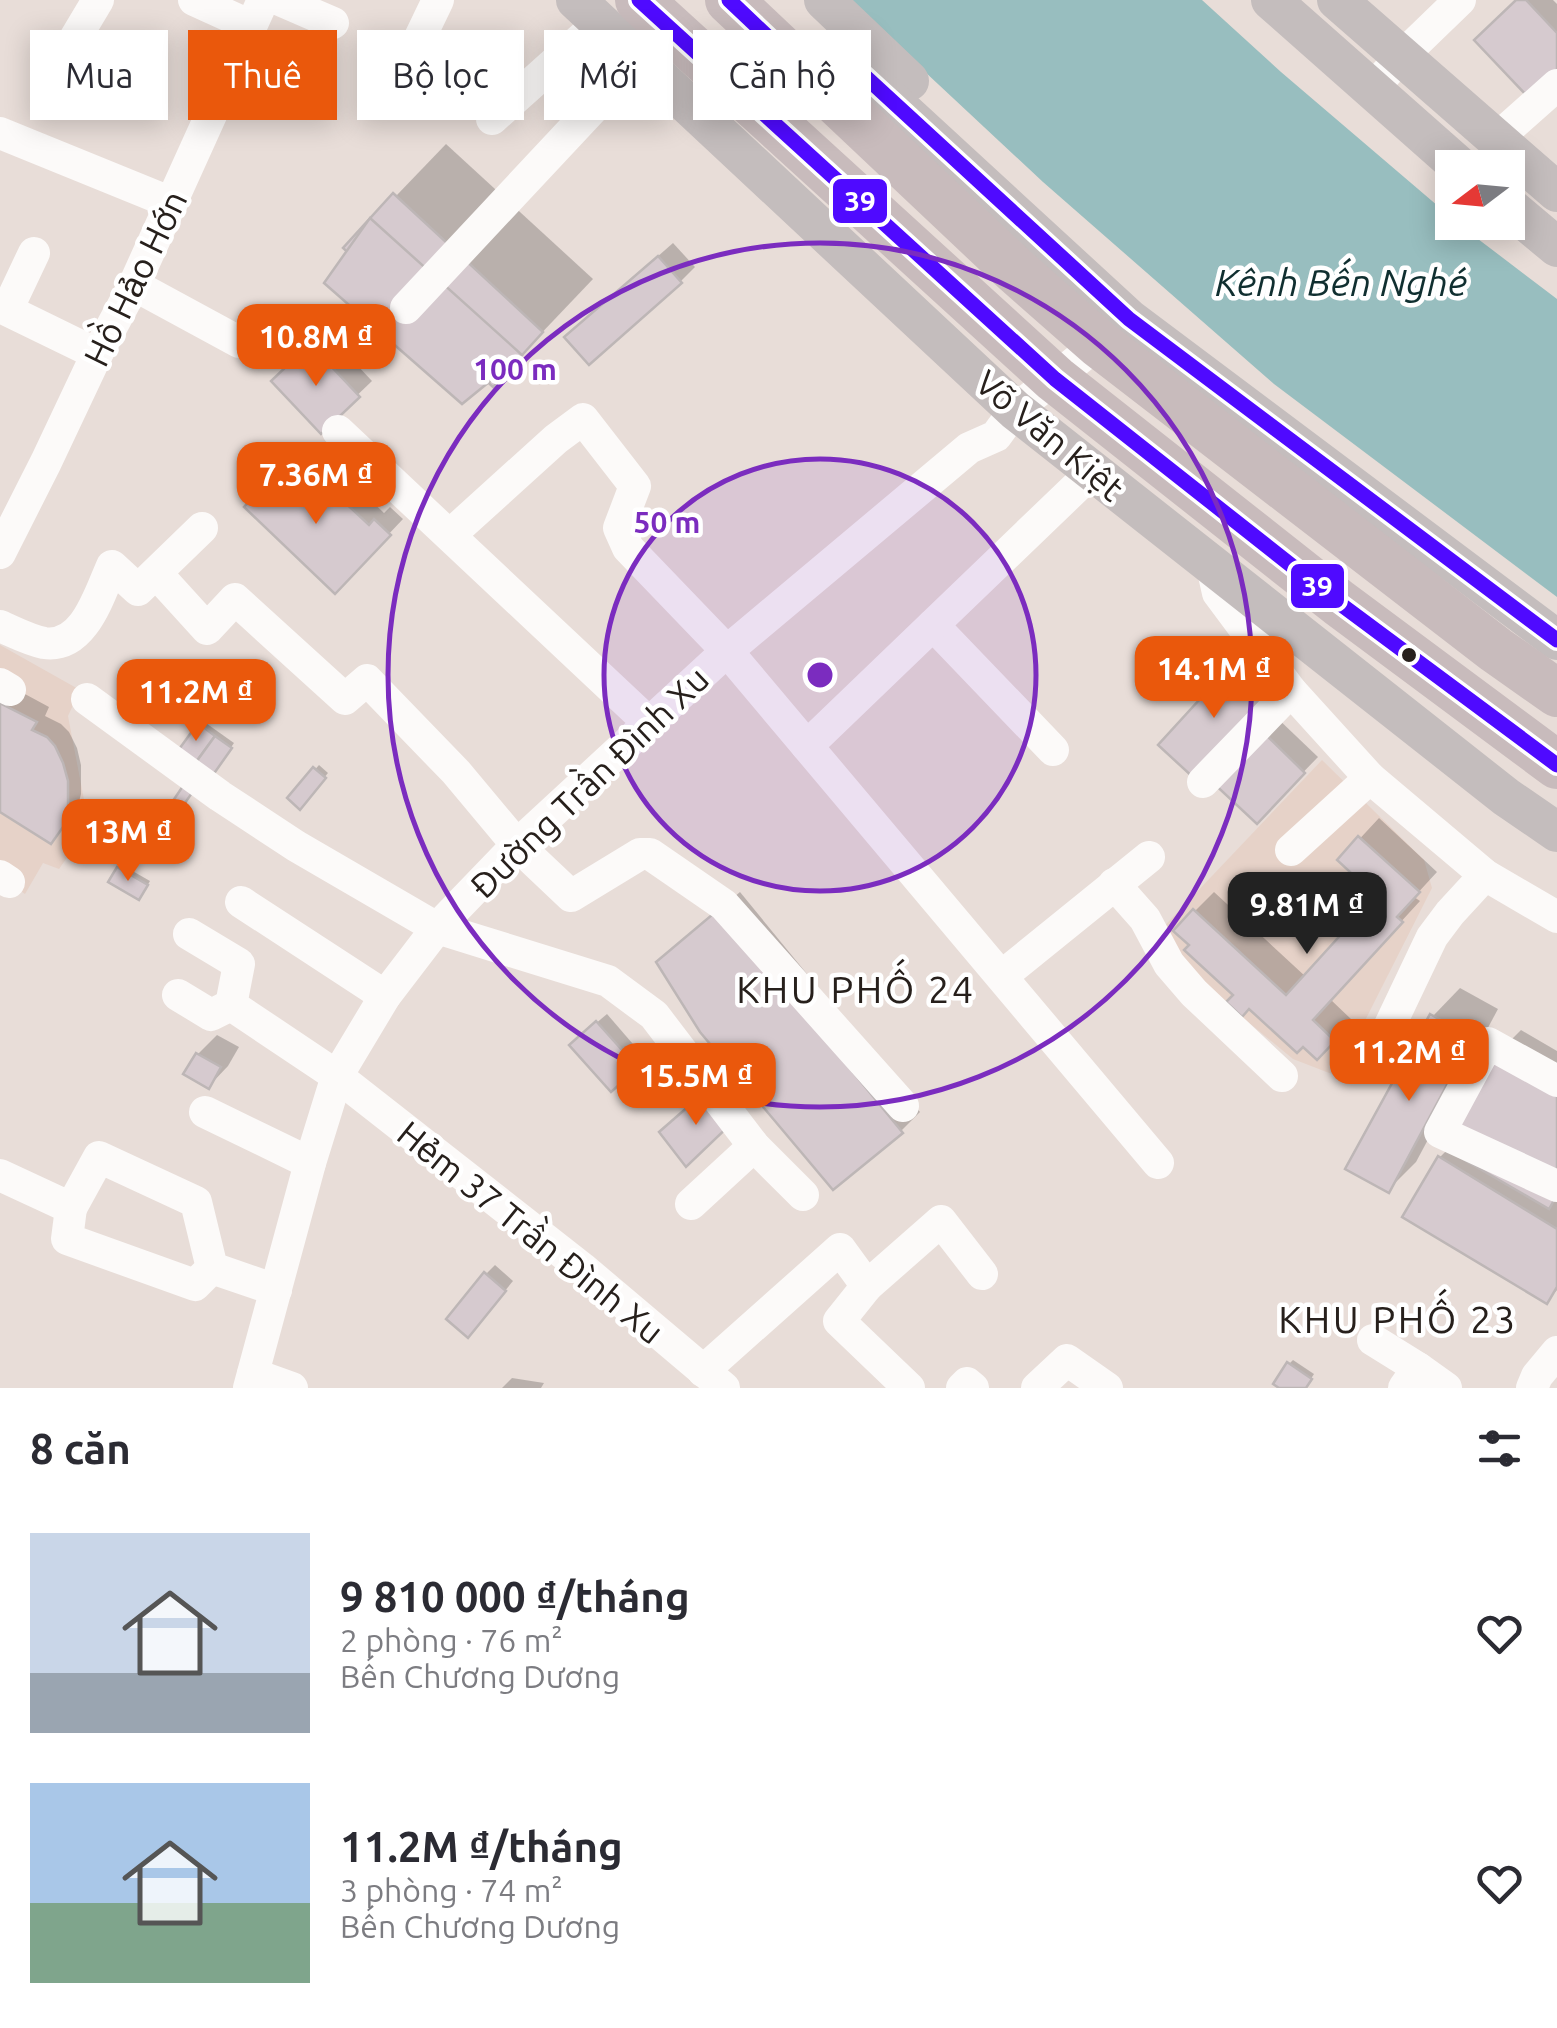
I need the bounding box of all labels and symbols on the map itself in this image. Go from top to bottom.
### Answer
north arrow [1435,150,1525,240]
line badge: 39 [831,177,889,225]
street label: Hồ Hảo Hớn [72,182,195,372]
text: 39 [844,185,876,216]
water label: Kênh Bến Nghé [1215,257,1467,303]
pin: 10.8M ₫ [224,304,408,389]
text: 100 m [473,352,557,386]
street label: Võ Văn Kiệt [968,362,1132,509]
pin: 7.36M ₫ [224,442,408,527]
text: 50 m [634,505,700,539]
line badge: 39 [1289,562,1346,610]
text: 39 [1301,570,1333,601]
pin: 14.1M ₫ [1122,636,1306,721]
unlabelled marker [1399,645,1419,665]
street label: Đường Trần Ðình Xu [459,656,716,906]
centre of rings [802,657,838,693]
pin: 11.2M ₫ [104,659,288,744]
pin: 13M ₫ [58,799,198,884]
pin: 9.81M ₫ [1215,872,1399,957]
district label: KHU PHỐ 24 [736,958,976,1010]
pin: 11.2M ₫ [1317,1019,1501,1104]
pin: 15.5M ₫ [604,1043,788,1128]
street label: Hẻm 37 Trần Ðình Xu [390,1110,674,1351]
district label: KHU PHỐ 23 [1278,1288,1518,1340]

